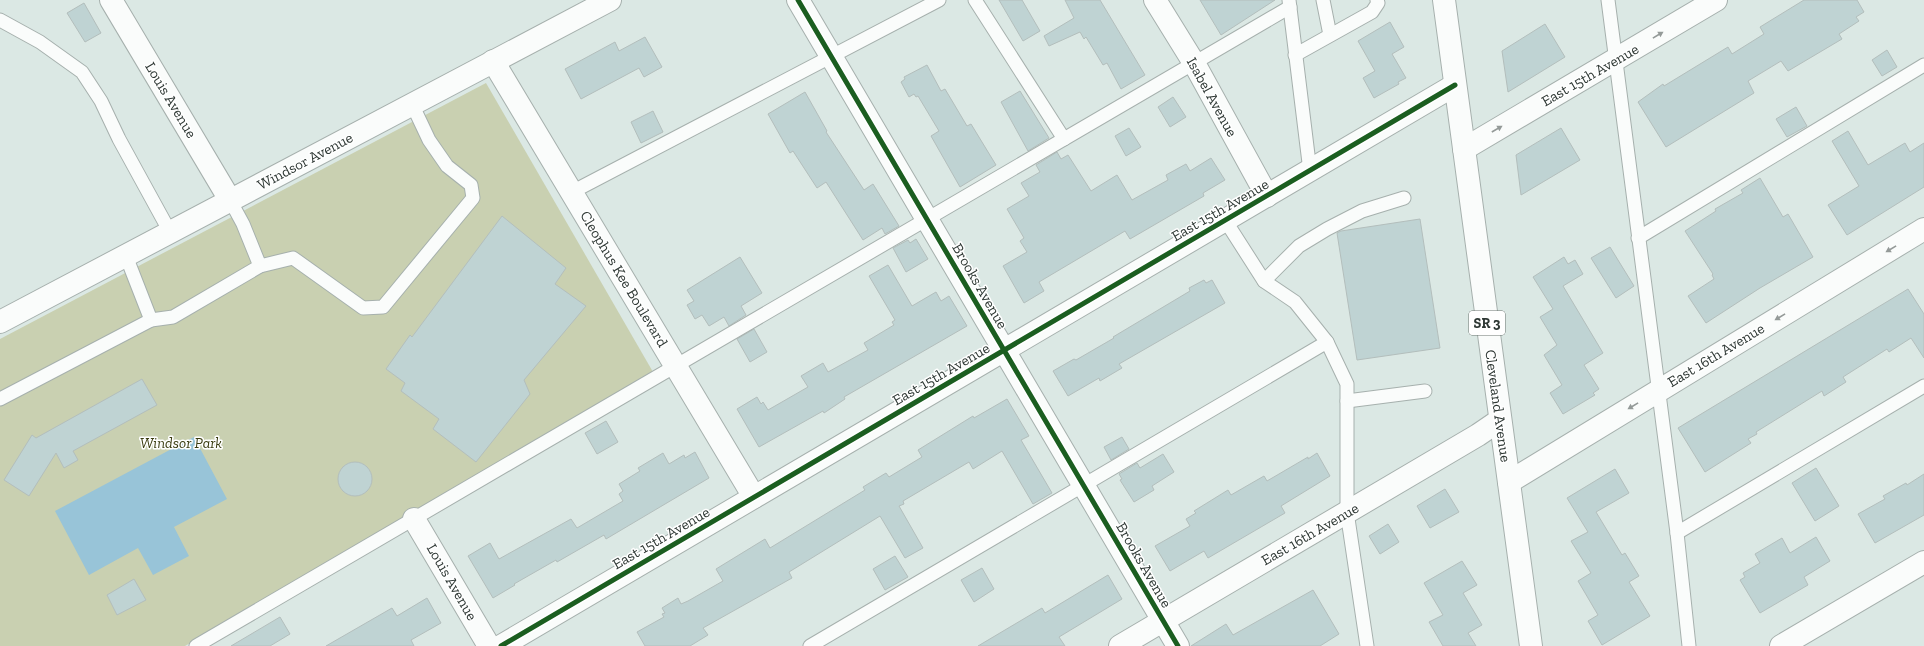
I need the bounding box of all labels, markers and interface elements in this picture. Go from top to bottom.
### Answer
one-way arrow [1652,32,1664,39]
street label: East 15th Avenue [1538,40,1642,110]
street label: Isabel Avenue [1183,54,1241,140]
street label: Louis Avenue [141,59,201,141]
one-way arrow [1491,126,1503,133]
street label: Windsor Avenue [254,128,356,194]
street label: East 15th Avenue [1168,175,1272,245]
street label: Cleophus Kee Boulevard [576,208,672,351]
street label: Brooks Avenue [948,240,1012,332]
one-way arrow [1885,246,1897,253]
road number: SR 3 [1469,311,1505,335]
one-way arrow [1774,313,1786,320]
street label: East 16th Avenue [1664,319,1768,391]
street label: East 15th Avenue [889,339,993,409]
street label: Cleveland Avenue [1481,349,1515,463]
one-way arrow [1627,403,1639,410]
park label: Windsor Park [140,434,222,452]
street label: East 16th Avenue [1258,499,1362,569]
street label: East 15th Avenue [609,503,713,573]
street label: Brooks Avenue [1112,519,1176,611]
street label: Louis Avenue [423,540,481,624]

